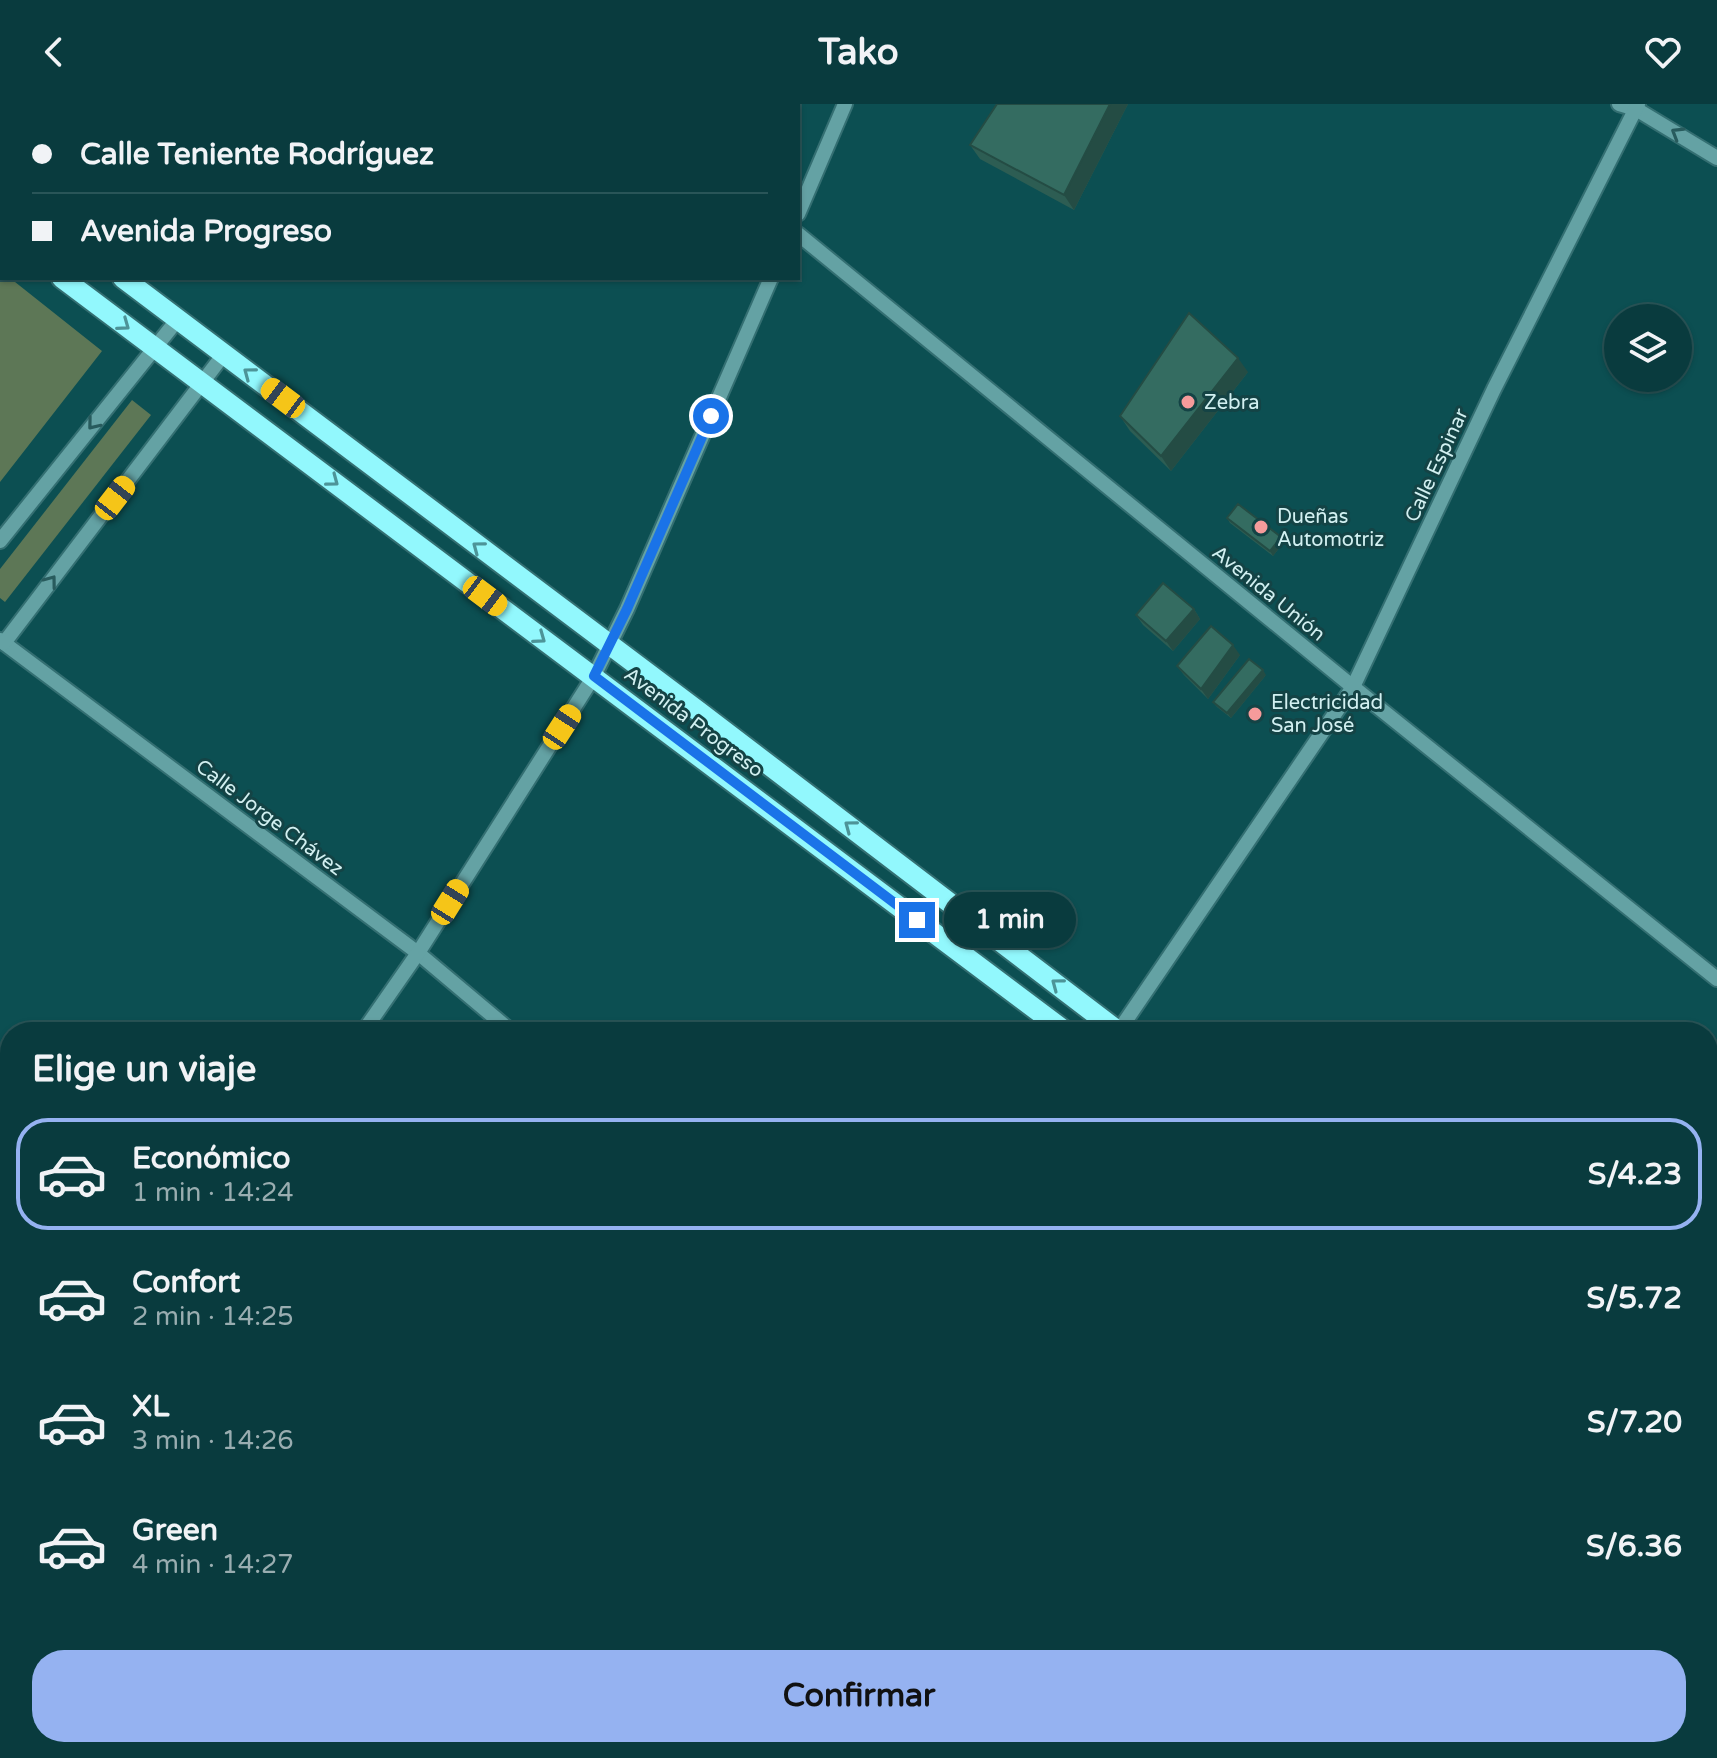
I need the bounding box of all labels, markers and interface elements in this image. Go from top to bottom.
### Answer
icon: back [32,30,76,74]
icon: heart [1641,30,1685,74]
text: Tako [818,31,899,74]
one-way arrow [1671,128,1686,143]
text: Calle Teniente Rodríguez [80,136,434,173]
text: Avenida Progreso [80,213,332,250]
map controls [1604,304,1692,392]
button: layers [1604,304,1692,392]
one-way arrow [116,315,130,330]
one-way arrow [243,368,258,382]
car [257,374,309,422]
place label: Zebra [1204,391,1260,415]
marker: Zebra [1179,393,1197,411]
route start [693,398,729,434]
street label: Calle Espinar [1400,405,1474,526]
one-way arrow [89,415,103,430]
one-way arrow [324,471,339,485]
car [91,472,139,524]
place label: Dueñas Automotriz [1277,505,1384,552]
marker: Dueñas Automotriz [1252,518,1270,536]
street label: Avenida Unión [1207,541,1330,647]
one-way arrow [473,542,487,556]
car [459,572,511,620]
one-way arrow [42,575,56,590]
one-way arrow [531,628,546,642]
street label: Avenida Progreso [619,663,768,783]
place label: Electricidad San José [1271,691,1383,738]
car [539,700,585,754]
marker: Electricidad San José [1246,705,1264,723]
street label: Calle Jorge Chávez [191,755,348,881]
one-way arrow [844,822,859,836]
car [427,875,473,929]
callout: 1 min [945,892,1077,948]
route end [899,902,935,938]
text: 1 min [975,904,1045,935]
one-way arrow [1051,980,1065,994]
text: Elige un viaje [32,1048,256,1091]
icon: car [36,1138,108,1210]
text: Económico [132,1140,290,1177]
text: S/4.23 [1588,1156,1682,1193]
text: 1 min · 14:24 [132,1177,294,1208]
icon: car [36,1262,108,1334]
text: Confort [132,1264,240,1301]
text: S/5.72 [1587,1280,1682,1317]
text: 2 min · 14:25 [132,1301,294,1332]
icon: car [36,1386,108,1458]
text: XL [132,1388,169,1425]
text: S/7.20 [1587,1404,1682,1441]
text: 3 min · 14:26 [132,1425,294,1456]
icon: car [36,1510,108,1582]
text: Green [132,1512,218,1549]
text: S/6.36 [1586,1528,1682,1565]
text: 4 min · 14:27 [132,1549,294,1580]
button: Confirmar [32,1650,1686,1742]

